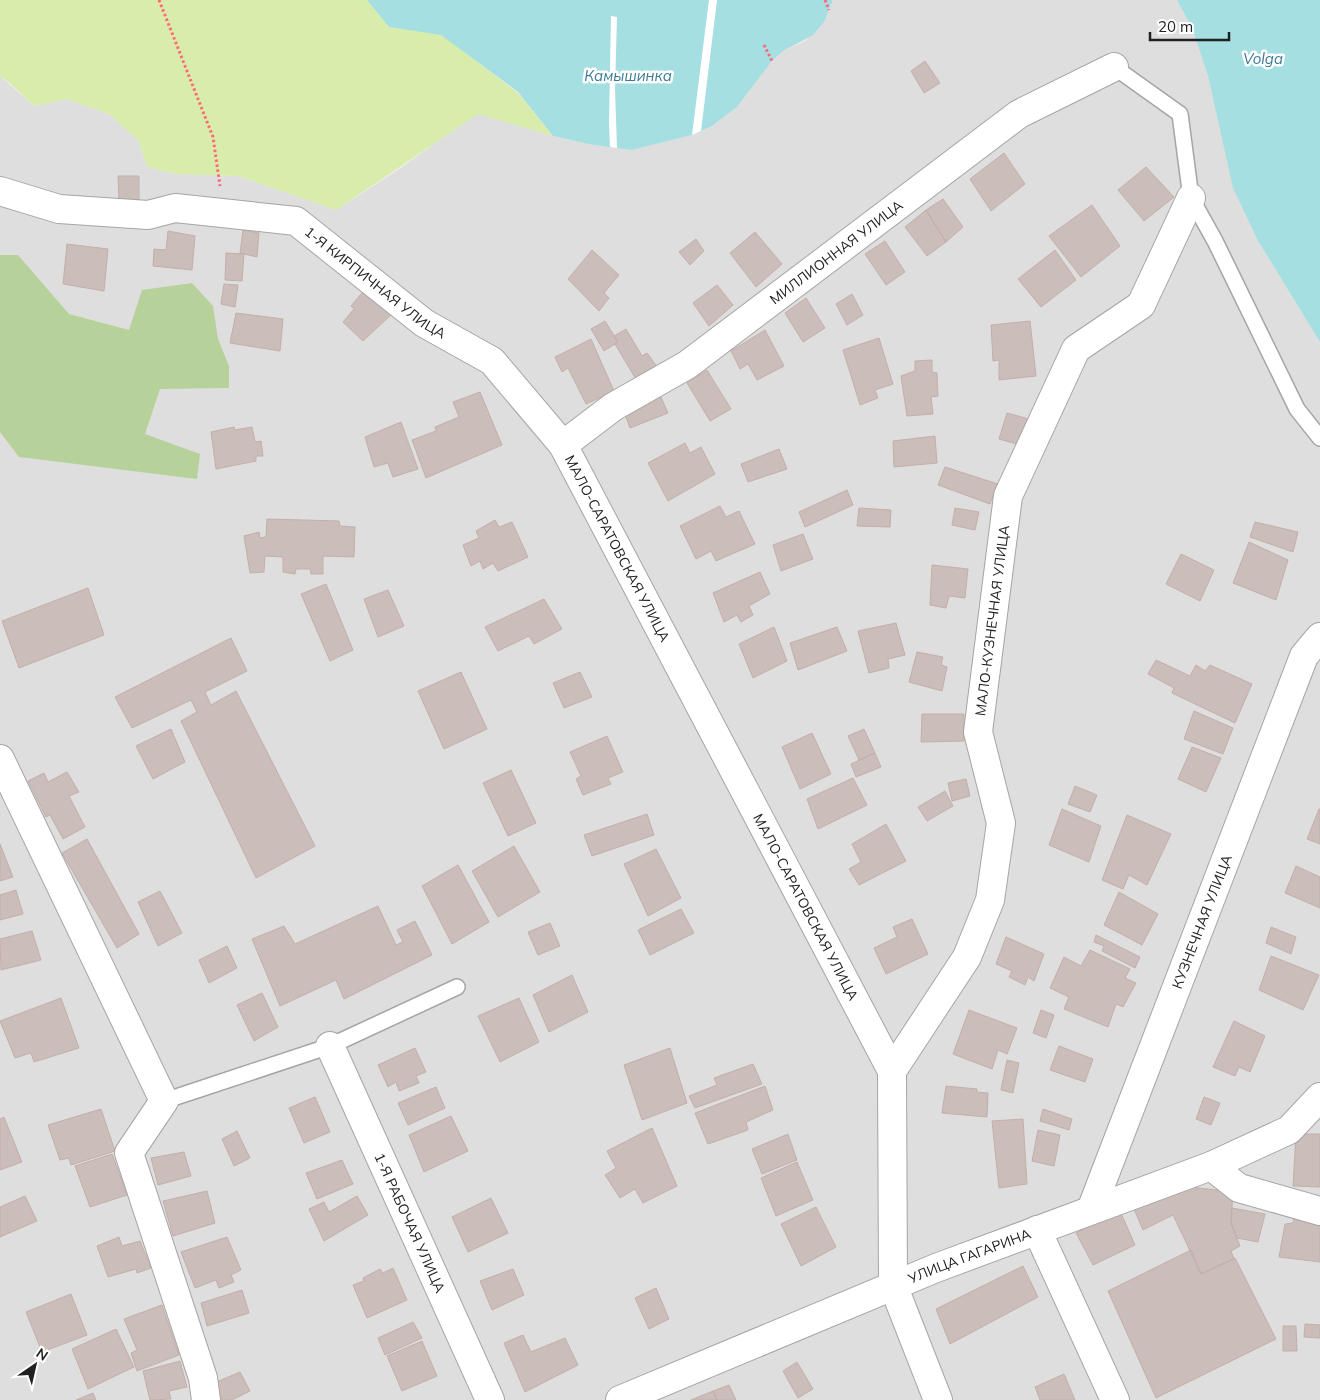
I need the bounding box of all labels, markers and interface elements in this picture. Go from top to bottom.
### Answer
scale bar [1150,10,1229,42]
text: 20 m [1158,17,1193,36]
water label: Volga [1243,49,1283,68]
water label: Камышинка [584,66,672,85]
street label: МИЛЛИОННАЯ УЛИЦА [766,196,907,308]
street label: 1-Я КИРПИЧНАЯ УЛИЦА [301,222,450,343]
street label: МАЛО-САРАТОВСКАЯ УЛИЦА [561,452,674,646]
street label: МАЛО-КУЗНЕЧНАЯ УЛИЦА [971,523,1013,717]
street label: МАЛО-САРАТОВСКАЯ УЛИЦА [749,810,863,1004]
street label: КУЗНЕЧНАЯ УЛИЦА [1168,851,1236,991]
street label: 1-Я РАБОЧАЯ УЛИЦА [370,1150,450,1296]
street label: УЛИЦА ГАГАРИНА [904,1224,1034,1288]
north arrow [10,1340,60,1390]
text: N [33,1344,52,1365]

